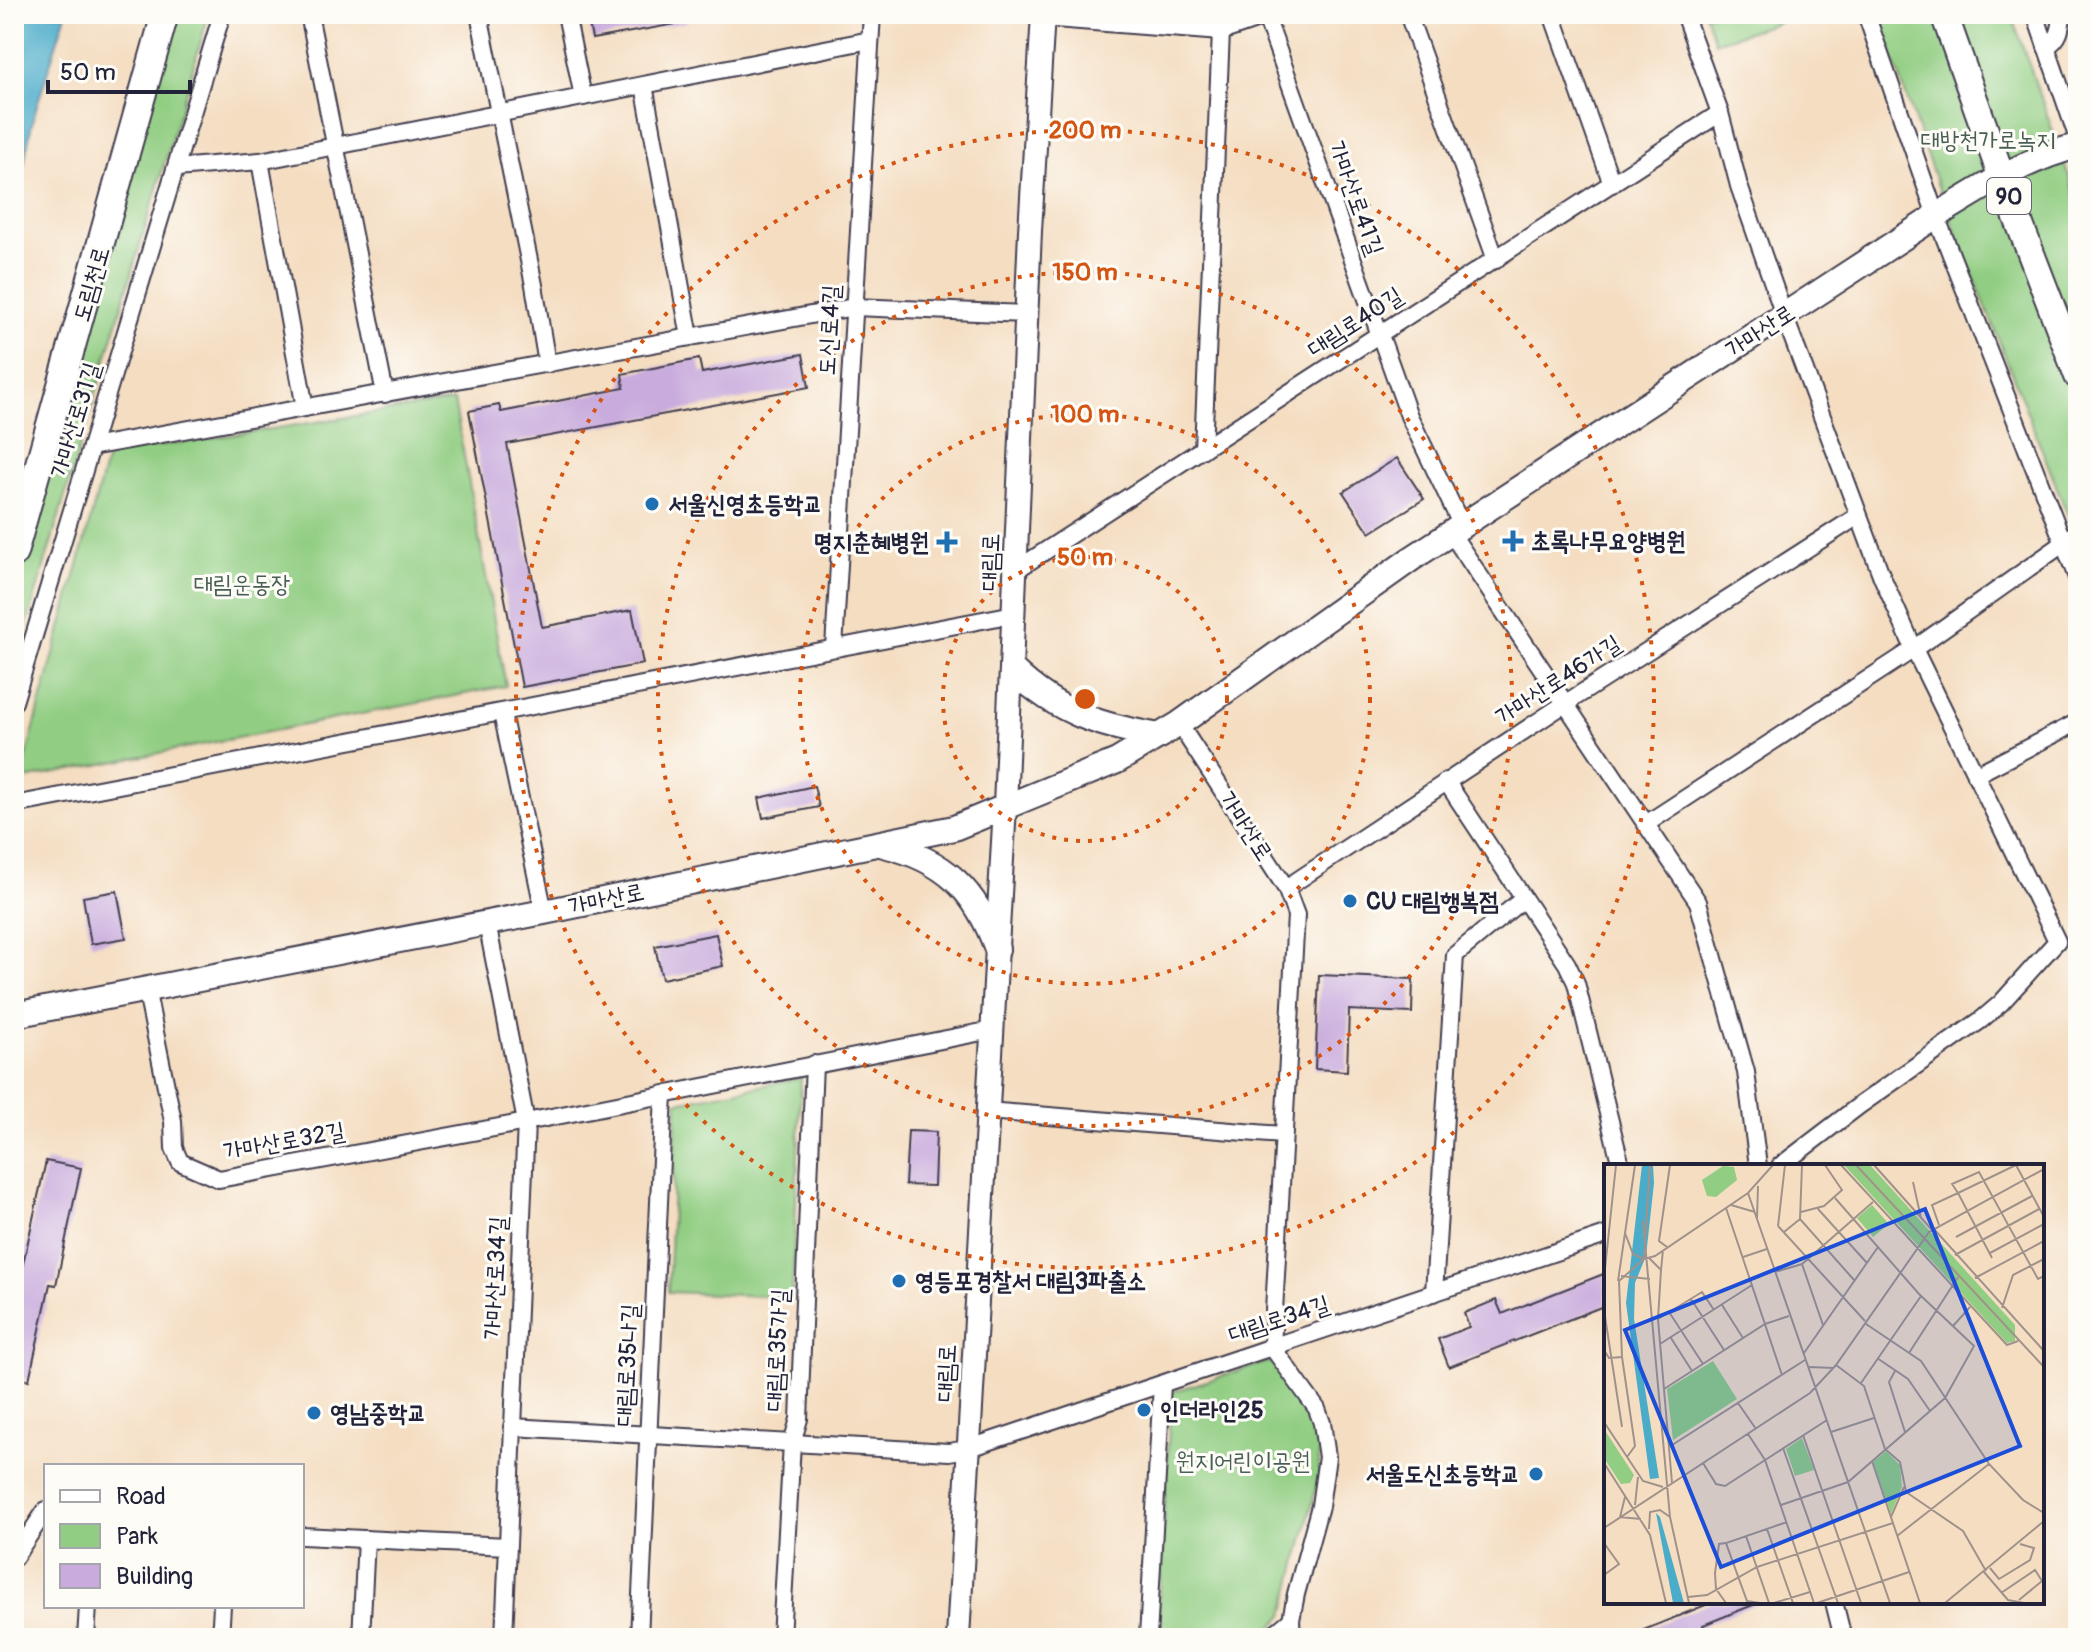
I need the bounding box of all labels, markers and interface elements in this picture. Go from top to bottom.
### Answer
scale bar [48,44,190,94]
text: 50 m [60,58,116,87]
text: 200 m [1049,116,1121,145]
park label: 대방천가로녹지 [1920,126,2056,155]
street label: 가마산로41길 [1321,137,1390,259]
road number: 90 [1987,178,2031,214]
street label: 도림천로 [67,243,116,325]
text: 150 m [1052,258,1118,287]
street label: 대림로40길 [1302,281,1408,364]
street label: 도신로4길 [813,284,846,376]
street label: 가마산로 [1720,298,1801,365]
street label: 가마산로31길 [44,359,107,481]
text: 100 m [1051,400,1119,429]
place label: 서울신영초등학교 [668,490,823,519]
marker: 서울신영초등학교 [643,495,661,513]
place label: 초록나무요양병원 [1531,527,1686,556]
place label: 명지춘혜병원 [813,528,929,557]
marker: 초록나무요양병원 [1502,530,1524,552]
marker: 명지춘혜병원 [936,531,958,553]
street label: 대림로 [975,533,1006,591]
text: 50 m [1057,543,1113,572]
park label: 대림운동장 [194,570,290,599]
street label: 가마산로46가길 [1490,629,1626,732]
centre of rings [1071,685,1099,713]
street label: 가마산로 [1212,786,1279,867]
street label: 가마산로 [565,877,647,922]
place label: CU 대림행복점 [1366,887,1498,916]
marker: CU 대림행복점 [1341,892,1359,910]
street label: 가마산로32길 [221,1117,347,1166]
inset map [1604,1164,2044,1604]
street label: 가마산로34길 [478,1215,513,1341]
place label: 영등포경찰서 대림3파출소 [915,1267,1146,1296]
marker: 영등포경찰서 대림3파출소 [890,1272,908,1290]
street label: 대림로35가길 [760,1288,795,1412]
street label: 대림로34길 [1225,1290,1333,1349]
street label: 대림로35나길 [610,1303,645,1427]
street label: 대림로 [931,1343,962,1403]
place label: 인더라인25 [1160,1396,1264,1425]
place label: 영남중학교 [330,1399,427,1428]
marker: 인더라인25 [1135,1401,1153,1419]
marker: 영남중학교 [305,1404,323,1422]
park label: 원지어린이공원 [1175,1447,1311,1476]
place label: 서울도신초등학교 [1366,1460,1520,1489]
legend [44,1464,304,1608]
marker: 서울도신초등학교 [1527,1465,1545,1483]
text: Road [116,1482,166,1511]
text: Park [116,1522,158,1551]
text: Building [116,1562,193,1591]

